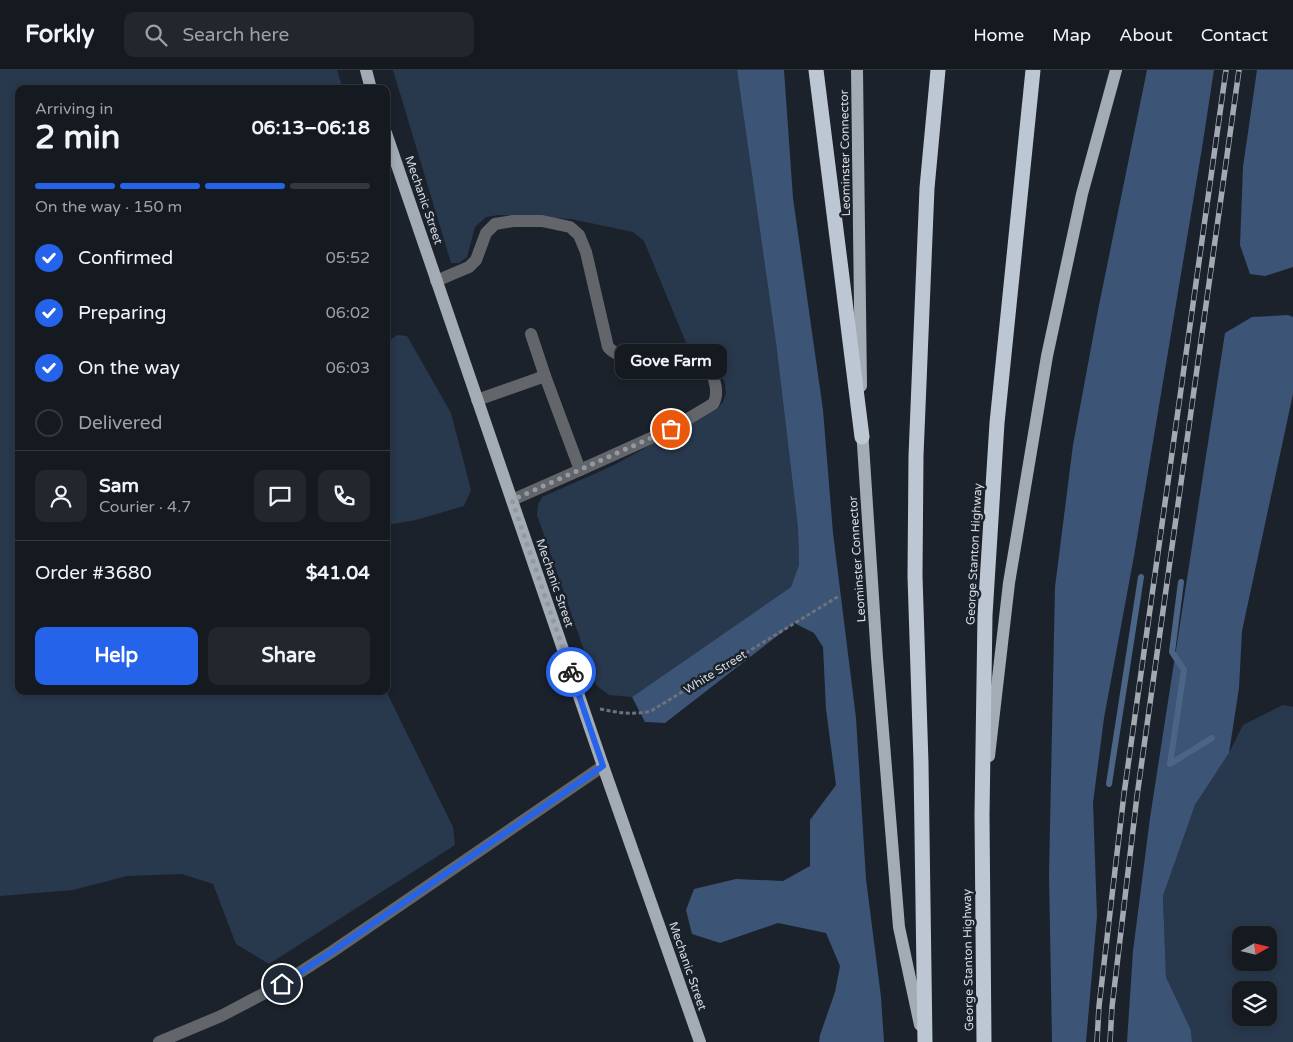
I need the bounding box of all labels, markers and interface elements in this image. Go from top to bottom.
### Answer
search box [124,12,474,57]
text: Forkly [25,20,94,49]
icon: search [142,21,170,49]
text: Search here [182,24,289,46]
text: Home [973,24,1024,46]
text: Map [1052,24,1091,46]
text: About [1119,24,1173,46]
text: Contact [1201,24,1268,46]
street label: Leominster Connector [837,89,853,216]
text: Arriving in [35,99,113,119]
text: 06:13–06:18 [252,117,370,139]
text: 2 min [35,119,120,157]
street label: Mechanic Street [402,154,446,247]
text: On the way · 150 m [35,197,182,217]
icon: check [35,244,63,272]
text: Confirmed [78,247,173,269]
text: 05:52 [326,248,370,268]
icon: check [35,299,63,327]
text: Preparing [78,302,167,324]
text: 06:02 [326,303,370,323]
callout: Gove Farm [615,344,727,379]
text: Gove Farm [630,351,712,371]
icon: check [35,354,63,382]
text: On the way [78,357,180,379]
text: 06:03 [326,358,370,378]
pin [650,408,692,450]
text: Delivered [78,412,163,434]
icon: bag [657,415,685,443]
button: person [35,470,87,522]
button: chat [254,470,306,522]
button: phone [318,470,370,522]
text: Sam [99,475,139,497]
street label: George Stanton Highway [963,482,985,625]
street label: Leominster Connector [846,495,868,623]
text: Courier · 4.7 [99,497,191,517]
street label: Mechanic Street [533,537,577,630]
text: Order #3680 [35,562,152,584]
text: $41.04 [306,562,370,584]
button: Help [35,627,198,685]
button: Share [208,627,370,685]
courier [546,647,596,697]
street label: White Street [681,647,749,697]
icon: bike [557,658,585,686]
street label: George Stanton Highway [960,888,976,1031]
street label: Mechanic Street [666,920,710,1013]
north arrow [1232,926,1278,971]
map controls [1232,926,1277,1026]
pin [261,963,303,1005]
icon: home [268,970,296,998]
button: layers [1232,981,1277,1026]

